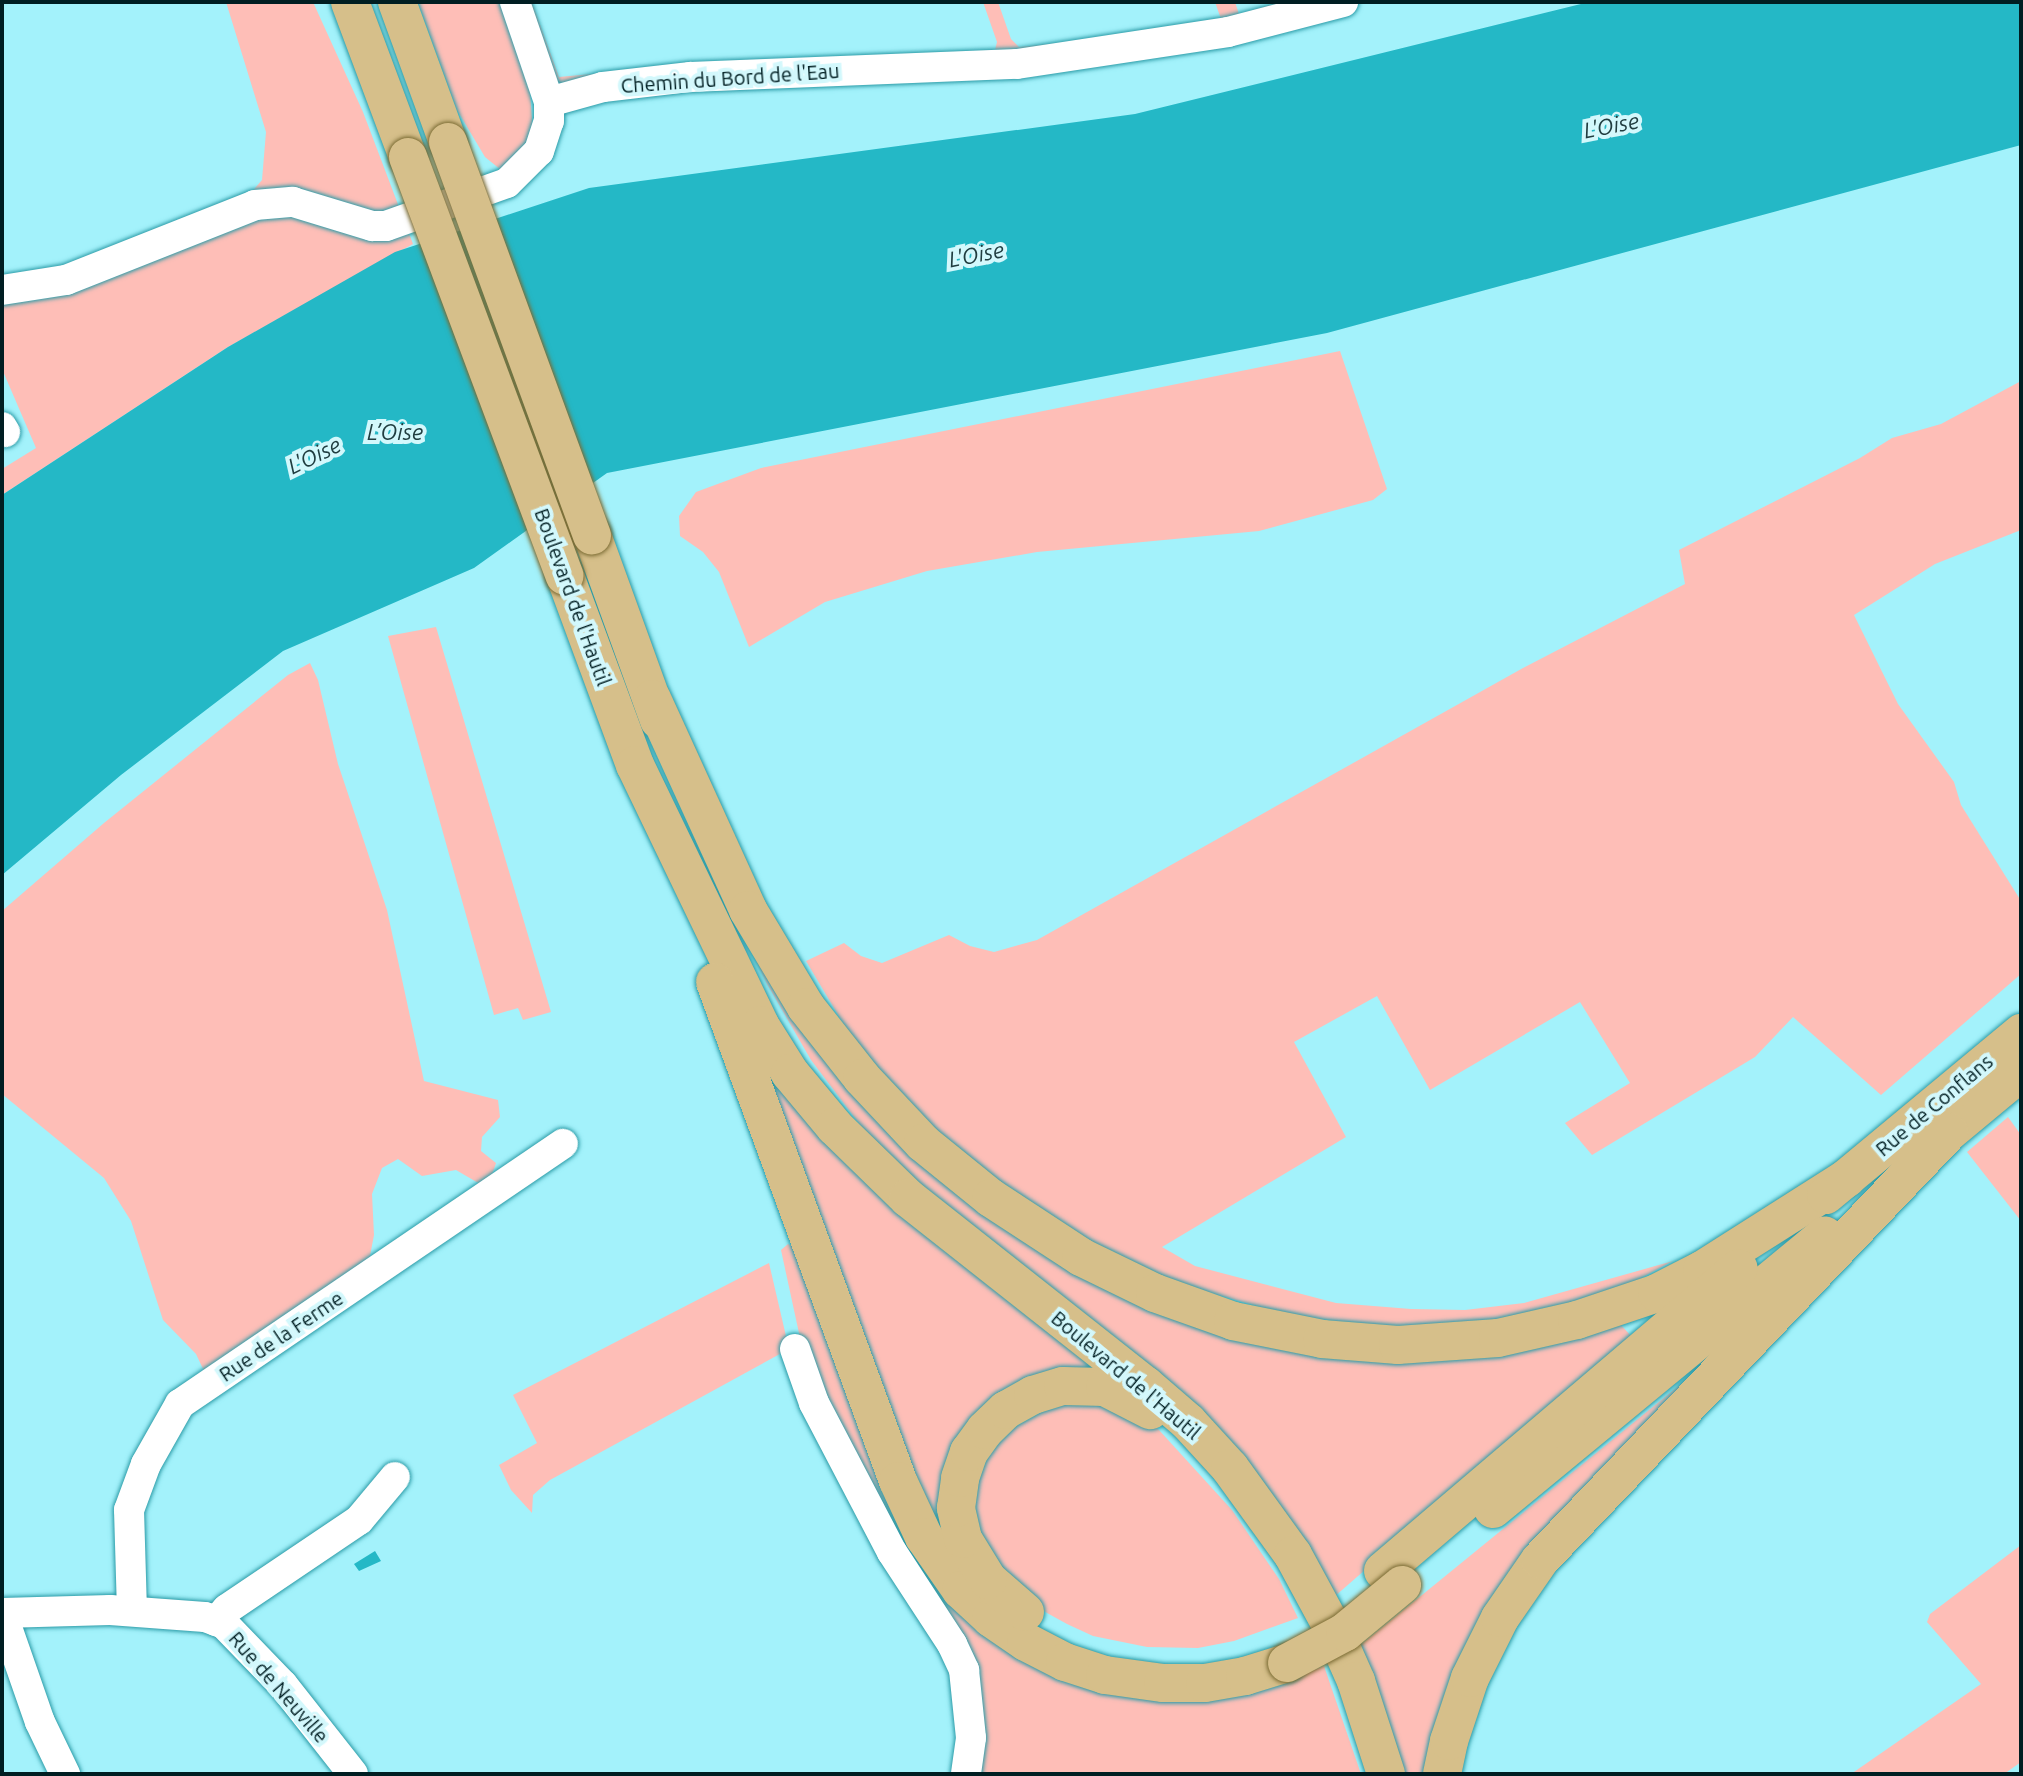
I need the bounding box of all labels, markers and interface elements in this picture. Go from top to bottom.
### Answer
street label: Chemin du Bord de l'Eau [620,58,840,98]
water label: L'Oise [1581,107,1641,143]
water label: L'Oise [946,236,1006,272]
water label: L’Oise [367,419,423,445]
water label: L'Oise [283,431,345,479]
street label: Boulevard de l'Hautil [530,505,616,689]
street label: Rue de Conflans [1871,1049,1997,1161]
street label: Rue de la Ferme [214,1286,348,1386]
street label: Boulevard de l'Hautil [1047,1306,1205,1444]
street label: Rue de Neuville [224,1626,334,1748]

